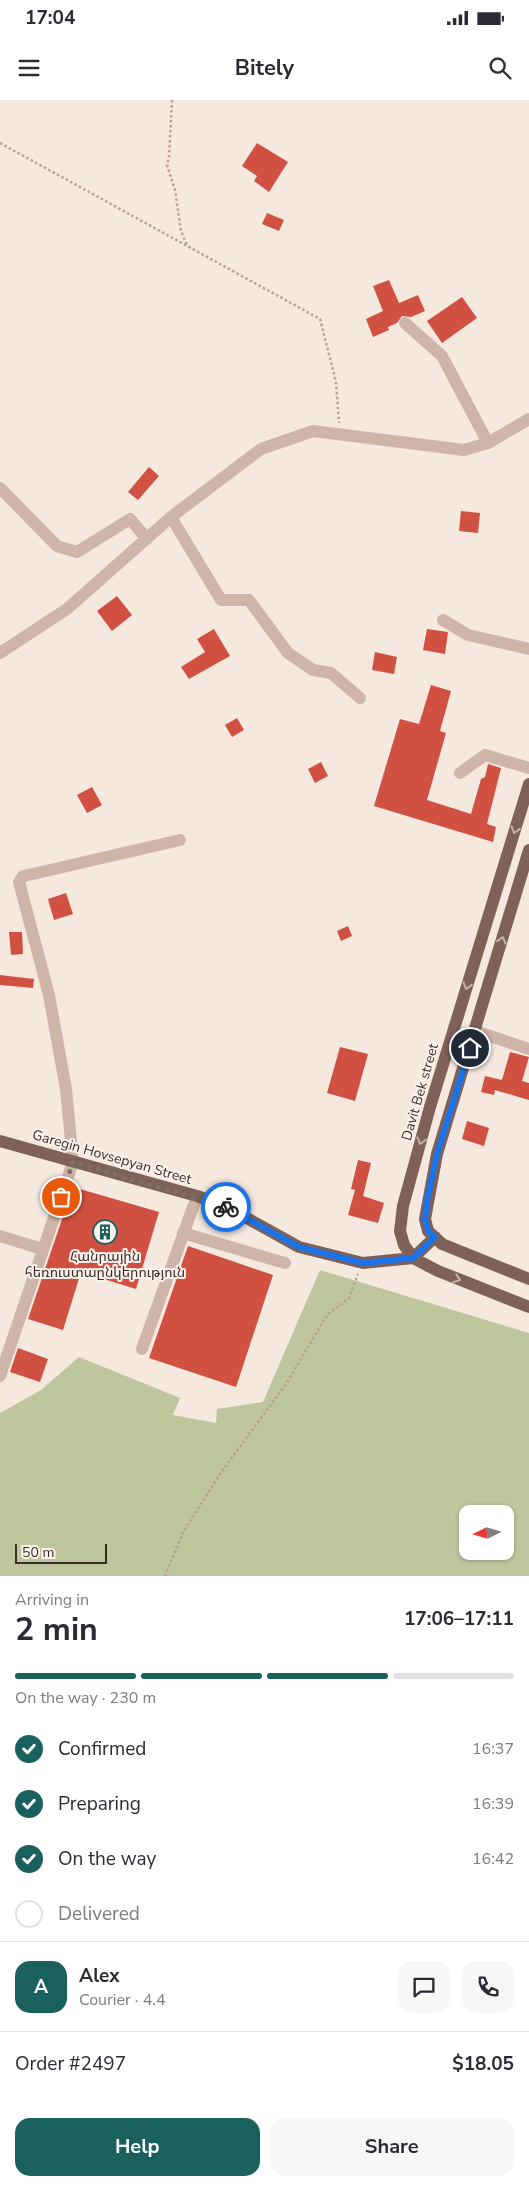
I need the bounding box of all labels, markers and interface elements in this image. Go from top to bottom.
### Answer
text: 17:04 [25,5,75,31]
text: Bitely [235,53,294,83]
icon: menu [15,54,43,82]
icon: search [486,54,514,82]
one-way arrow [510,826,520,834]
one-way arrow [496,937,506,945]
one-way arrow [463,981,473,989]
pin [449,1027,491,1069]
icon: home [456,1034,484,1062]
street label: Davit Bek street [397,1041,443,1143]
street label: Garegin Hovsepyan Street [30,1125,194,1189]
one-way arrow [416,1137,427,1146]
pin [40,1176,82,1218]
courier [201,1182,251,1232]
icon: bag [47,1183,75,1211]
icon: bike [212,1193,240,1221]
building icon: Հանրային հեռուստաընկերություն [92,1219,118,1245]
place label: Հանրային հեռուստաընկերություն [25,1247,185,1282]
one-way arrow [452,1272,461,1283]
north arrow [459,1505,514,1560]
map controls [459,1505,514,1560]
scale bar [15,1541,108,1564]
text: 50 m [22,1543,54,1562]
text: Arriving in [15,1589,89,1611]
text: 17:06–17:11 [404,1606,514,1632]
text: 2 min [15,1608,98,1651]
text: On the way · 230 m [15,1687,156,1709]
icon: check [15,1735,43,1763]
text: Confirmed [58,1736,146,1762]
text: 16:37 [472,1738,514,1760]
icon: check [15,1790,43,1818]
text: Preparing [58,1791,141,1817]
text: 16:39 [472,1793,514,1815]
icon: check [15,1845,43,1873]
text: On the way [58,1846,156,1872]
text: 16:42 [472,1848,514,1870]
text: Delivered [58,1901,140,1927]
button: chat [398,1961,450,2013]
button: phone [462,1961,514,2013]
text: Alex [79,1963,120,1989]
text: A [34,1974,48,2000]
text: Courier · 4.4 [79,1989,165,2011]
text: Order #2497 [15,2051,126,2077]
text: $18.05 [452,2051,514,2077]
button: Help [15,2118,260,2176]
button: Share [270,2118,514,2176]

